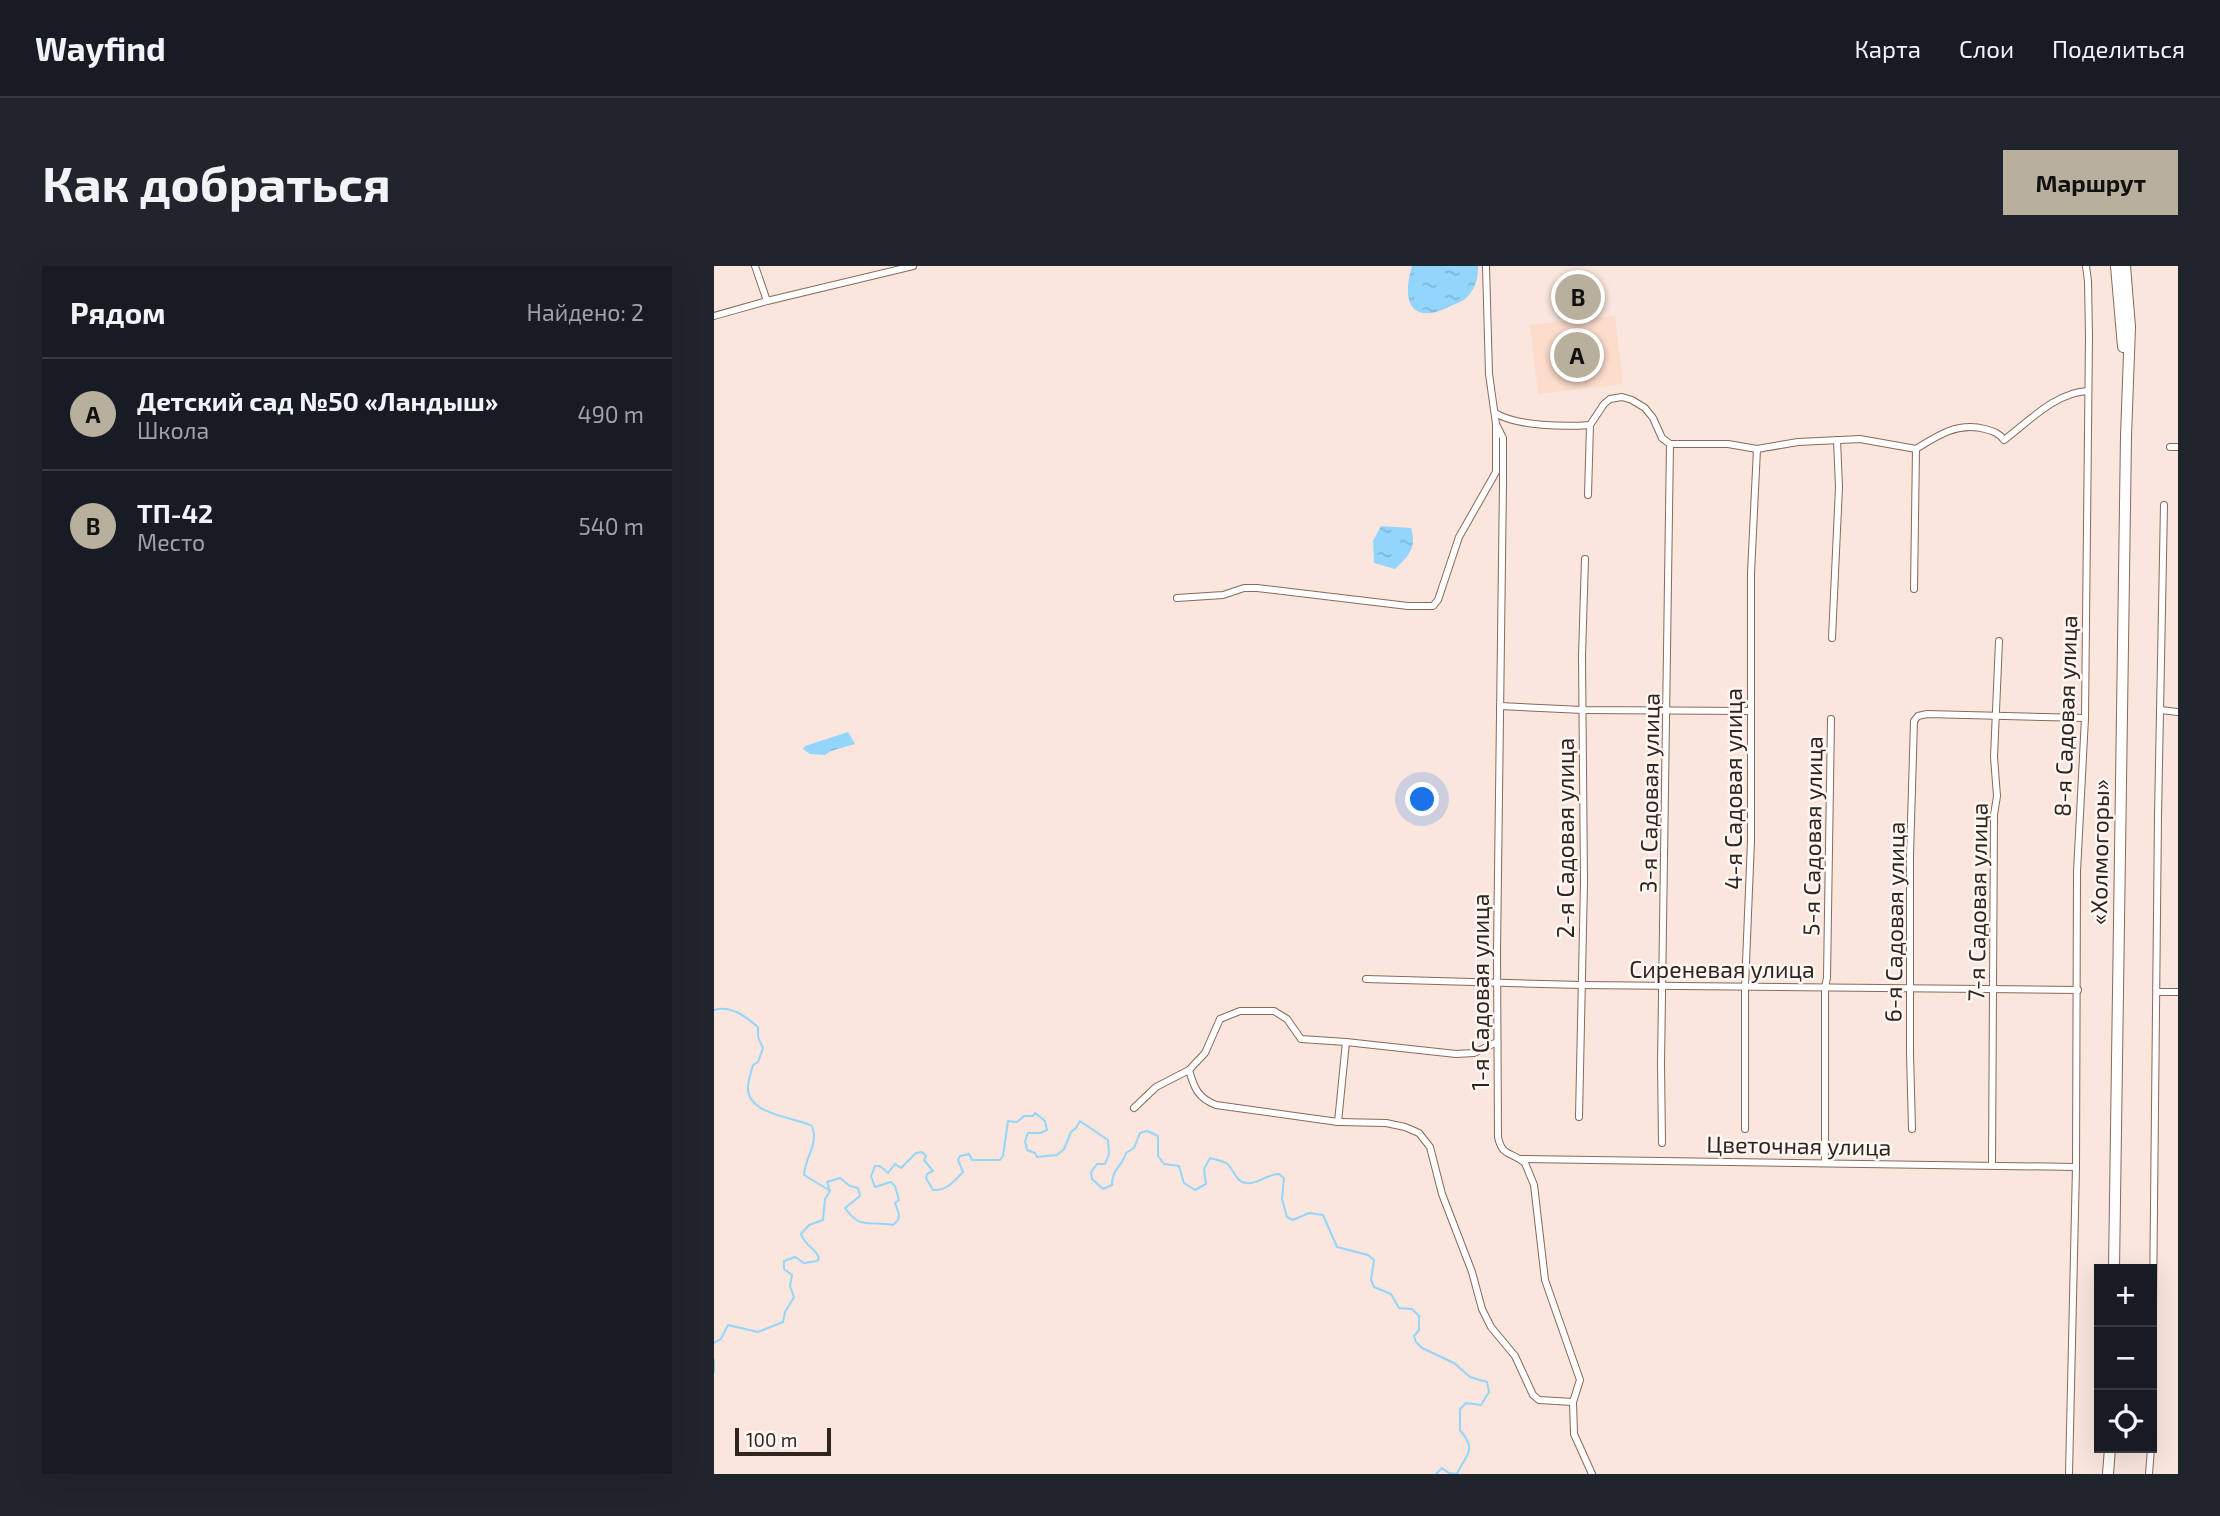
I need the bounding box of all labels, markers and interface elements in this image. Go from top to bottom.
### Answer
text: Wayfind [35,28,166,68]
text: Карта [1854,34,1921,63]
text: Слои [1959,34,2014,63]
text: Поделиться [2052,34,2185,63]
button: Маршрут [2003,150,2178,215]
text: Как добраться [42,153,391,212]
pin: B [1555,271,1601,323]
text: Рядом [70,294,166,330]
text: Найдено: 2 [527,298,644,326]
pin: A [1554,329,1600,381]
text: Детский сад №50 «Ландыш» [137,385,498,416]
text: A [85,400,101,428]
text: 490 m [578,400,644,428]
text: Школа [137,416,209,444]
text: ТП-42 [137,497,213,528]
text: B [86,512,100,540]
text: 540 m [578,512,644,540]
text: Место [137,528,205,556]
street label: 8-я Садовая улица [2047,615,2084,817]
street label: 4-я Садовая улица [1719,688,1748,890]
street label: 3-я Садовая улица [1633,693,1666,893]
street label: 5-я Садовая улица [1796,736,1829,936]
street label: 2-я Садовая улица [1551,738,1580,938]
street label: «Холмогоры» [2084,779,2114,925]
your location [1405,782,1439,816]
street label: 7-я Садовая улица [1961,802,1994,1002]
street label: 6-я Садовая улица [1878,821,1911,1023]
street label: 1-я Садовая улица [1466,894,1495,1090]
street label: Сиреневая улица [1629,955,1815,984]
street label: Цветочная улица [1706,1129,1892,1162]
map controls [2094,1264,2157,1453]
button: + [2094,1264,2157,1327]
button: − [2094,1327,2157,1390]
button: locate [2094,1390,2157,1453]
scale bar [735,1425,831,1457]
text: 100 m [746,1428,797,1451]

